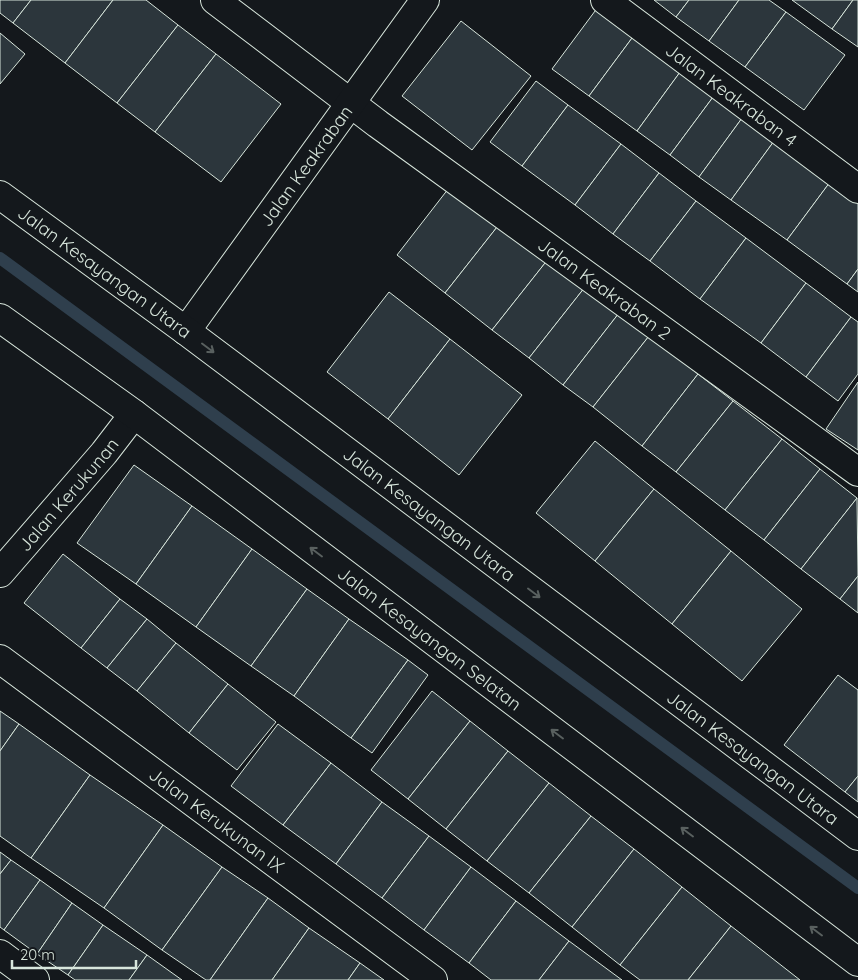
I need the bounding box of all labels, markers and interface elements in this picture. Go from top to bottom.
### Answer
street label: Jalan Keakraban 4 [661,38,802,151]
street label: Jalan Keakraban [254,100,357,231]
street label: Jalan Kesayangan Utara [14,201,196,343]
street label: Jalan Keakraban 2 [534,232,676,344]
one-way arrow [201,343,215,353]
street label: Jalan Kerukunan [13,433,123,556]
street label: Jalan Kesayangan Utara [339,442,520,586]
one-way arrow [310,546,323,557]
street label: Jalan Kesayangan Selatan [333,561,527,715]
one-way arrow [527,588,541,598]
street label: Jalan Kesayangan Utara [663,685,844,829]
one-way arrow [551,729,564,740]
street label: Jalan Kerukunan IX [145,762,289,878]
one-way arrow [681,827,694,838]
one-way arrow [810,925,823,936]
scale bar [12,938,136,970]
text: 20 m [20,945,55,964]

